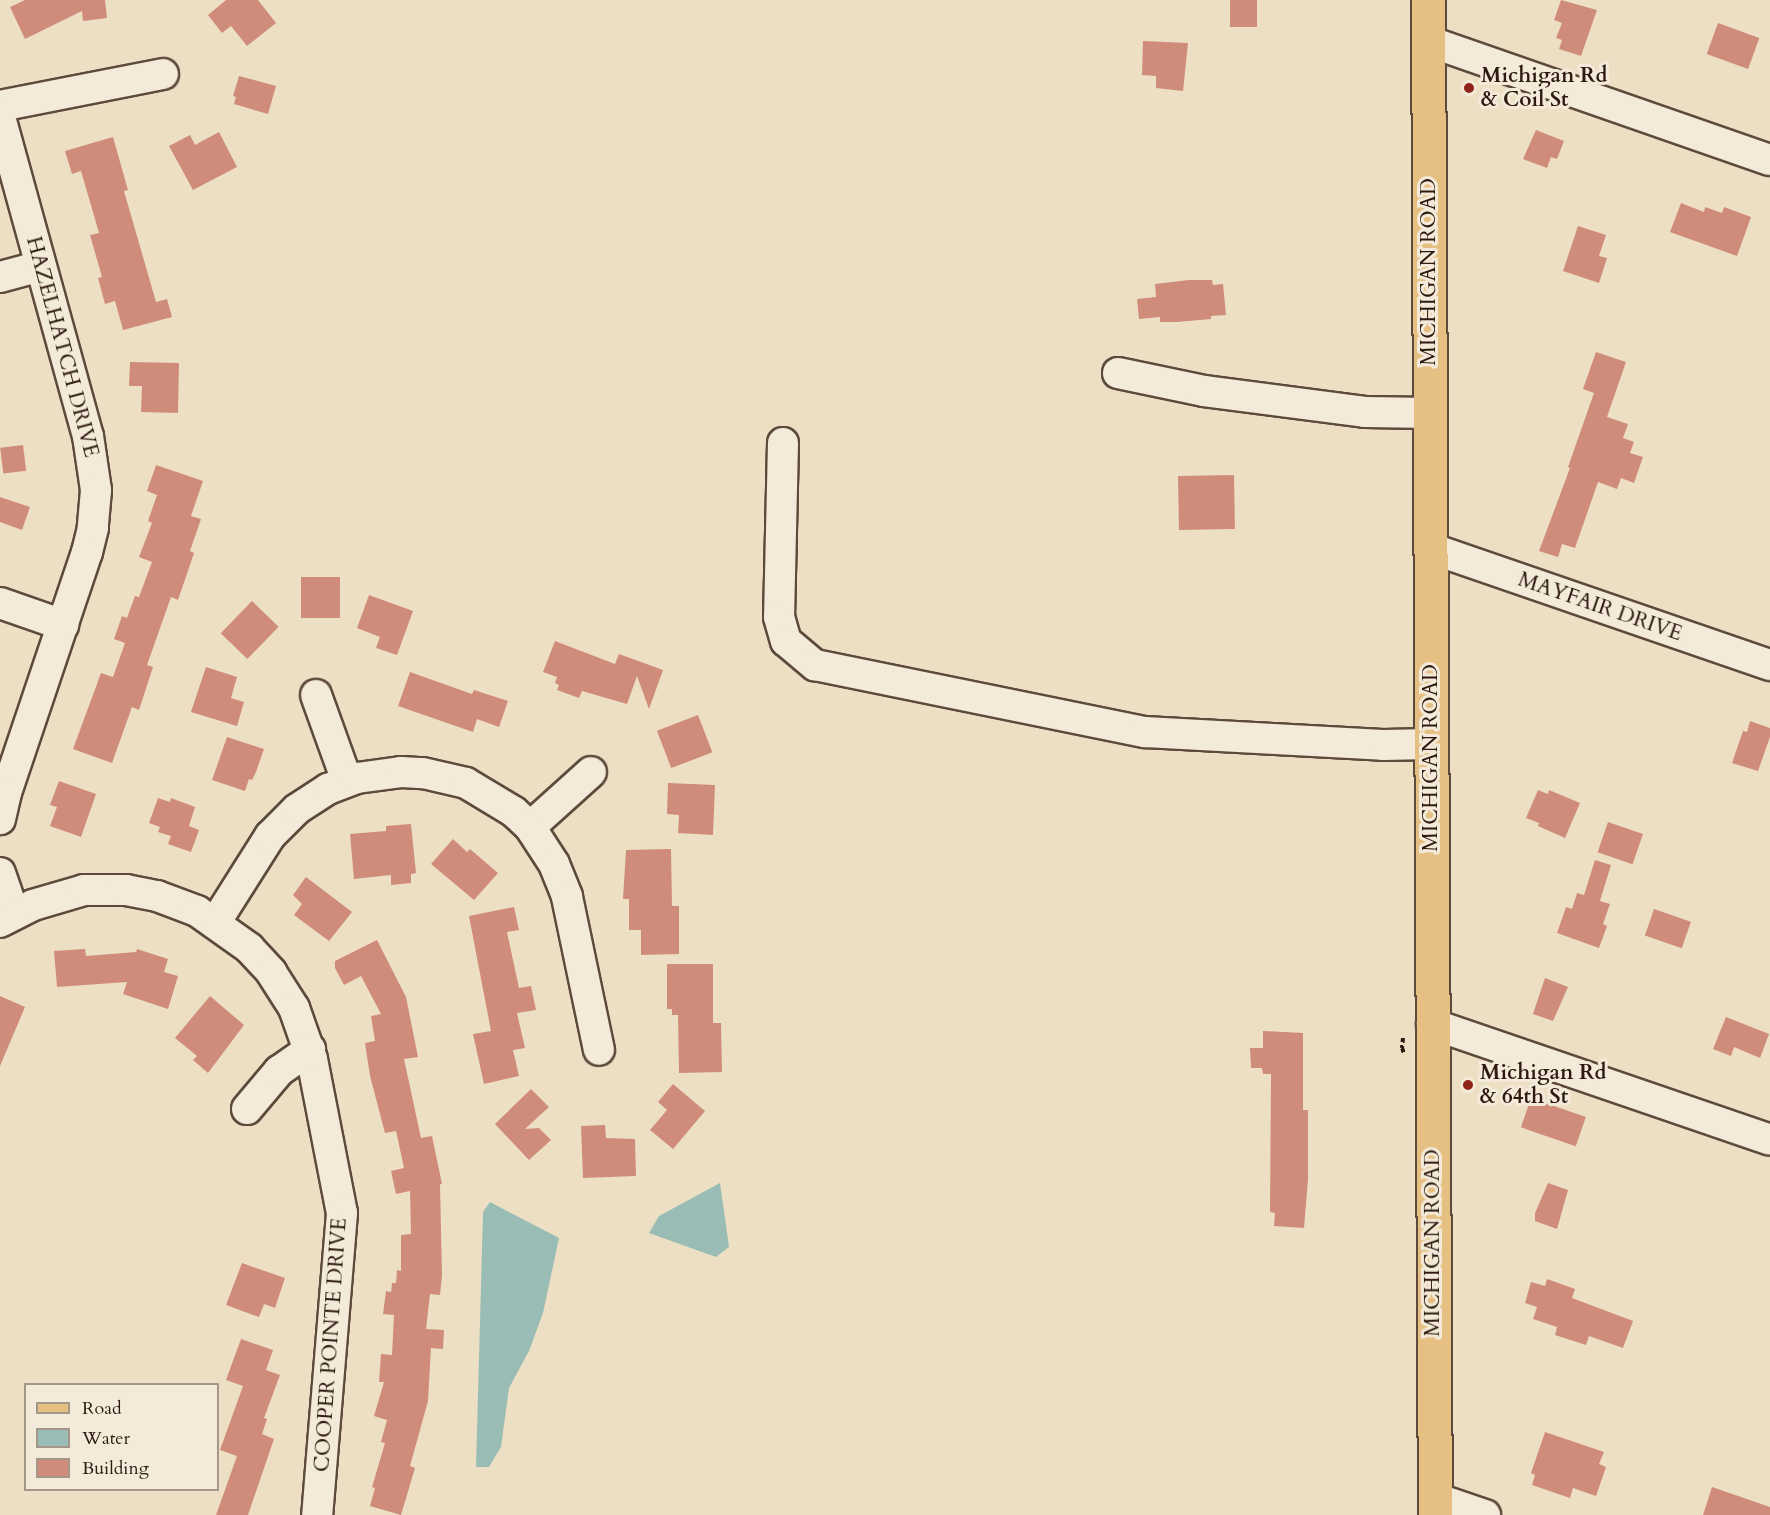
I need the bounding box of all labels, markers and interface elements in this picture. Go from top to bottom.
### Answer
place label: Michigan Rd & Coil St [1481,63,1608,113]
marker: Michigan Rd & Coil St [1462,81,1476,95]
street label: MICHIGAN ROAD [1416,178,1442,366]
street label: HAZELHATCH DRIVE [20,234,104,460]
street label: MAYFAIR DRIVE [1515,567,1685,647]
street label: MICHIGAN ROAD [1418,664,1444,852]
place label: Michigan Rd & 64th St [1480,1060,1607,1110]
marker: Michigan Rd & 64th St [1461,1078,1475,1092]
street label: MICHIGAN ROAD [1420,1149,1446,1337]
street label: COOPER POINTE DRIVE [310,1217,352,1473]
legend [24,1383,219,1491]
text: Road [82,1396,122,1421]
text: Water [82,1426,130,1451]
text: Building [82,1456,149,1481]

